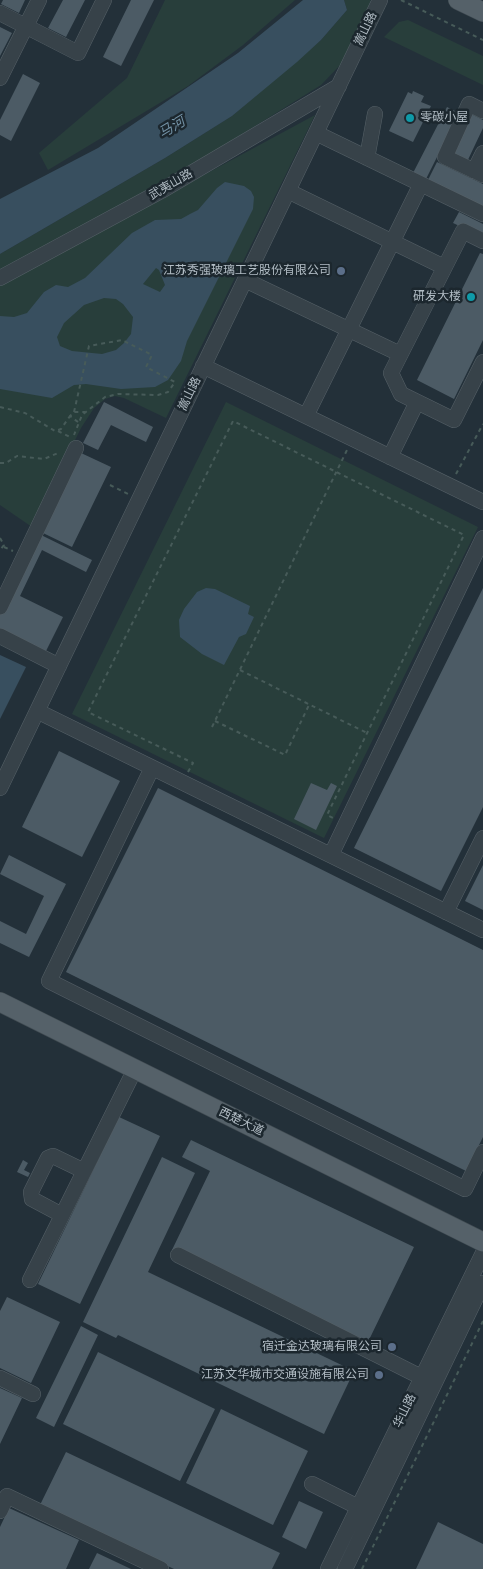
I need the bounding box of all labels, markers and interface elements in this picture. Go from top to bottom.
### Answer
street label: 嵩山路 [352,10,380,48]
place label: 零碳小屋 [420,111,468,125]
marker: 零碳小屋 [404,112,416,124]
water label: 马河 [156,114,188,142]
street label: 武夷山路 [147,167,195,203]
place label: 江苏秀强玻璃工艺股份有限公司 [163,264,331,278]
marker: 江苏秀强玻璃工艺股份有限公司 [335,265,347,277]
place label: 研发大楼 [413,290,461,304]
marker: 研发大楼 [465,291,477,303]
street label: 嵩山路 [176,375,204,413]
street label: 西楚大道 [216,1105,266,1139]
place label: 宿迁金达玻璃有限公司 [262,1340,382,1354]
marker: 宿迁金达玻璃有限公司 [386,1341,398,1353]
place label: 江苏文华城市交通设施有限公司 [201,1368,369,1382]
marker: 江苏文华城市交通设施有限公司 [373,1369,385,1381]
street label: 华山路 [391,1392,419,1430]

